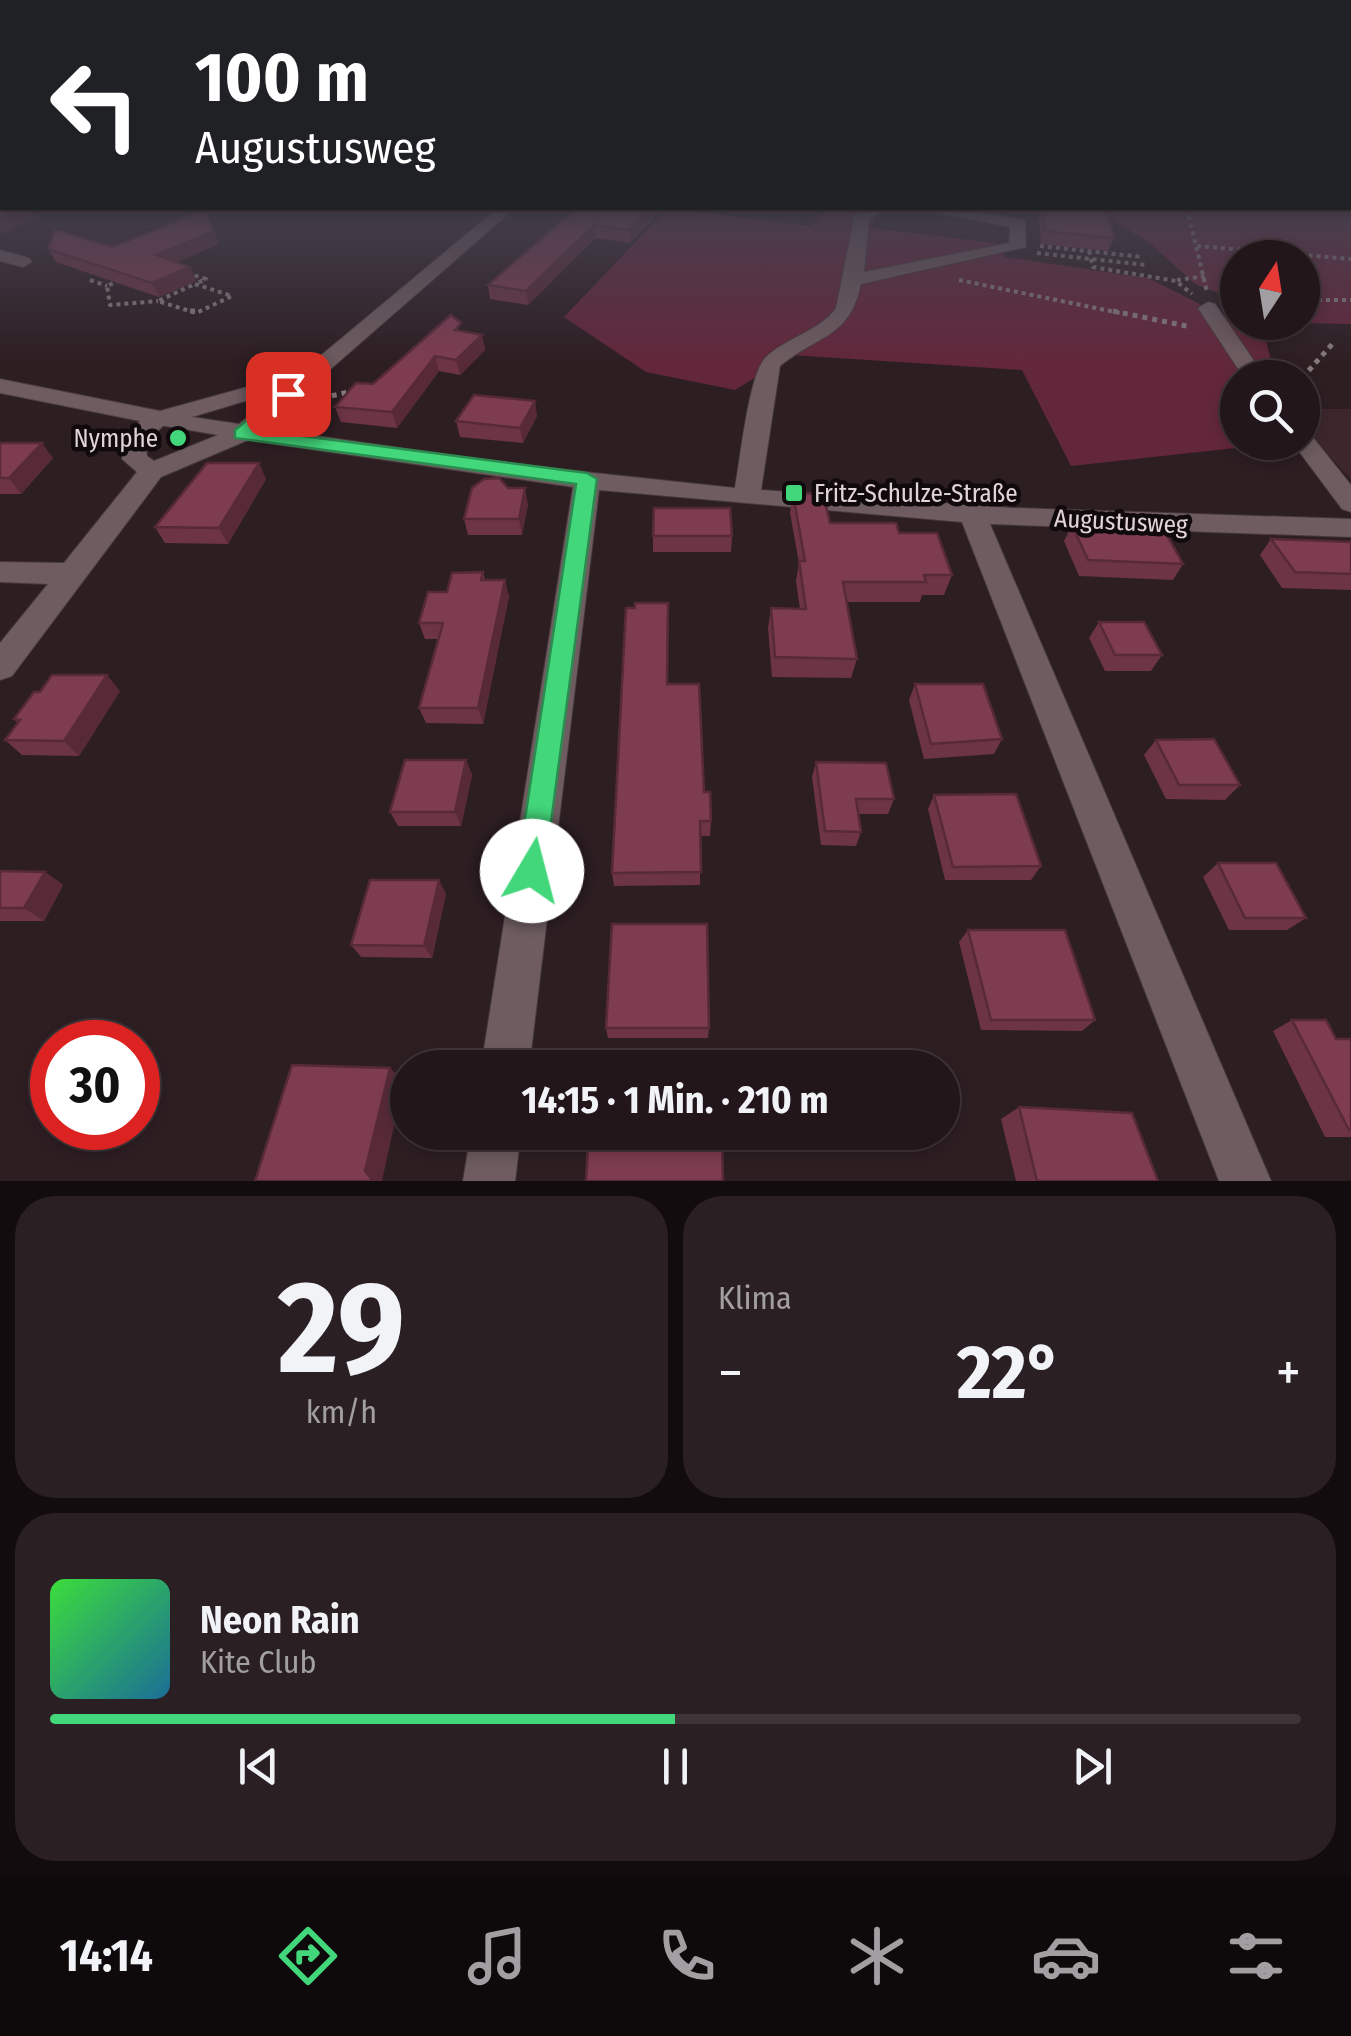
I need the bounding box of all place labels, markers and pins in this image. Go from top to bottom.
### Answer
pin [246,352,331,437]
place label: Nymphe [74,424,158,454]
marker: Nymphe [167,427,189,449]
place label: Fritz-Schulze-Straße [814,479,1018,509]
marker: Fritz-Schulze-Straße [783,482,805,504]

